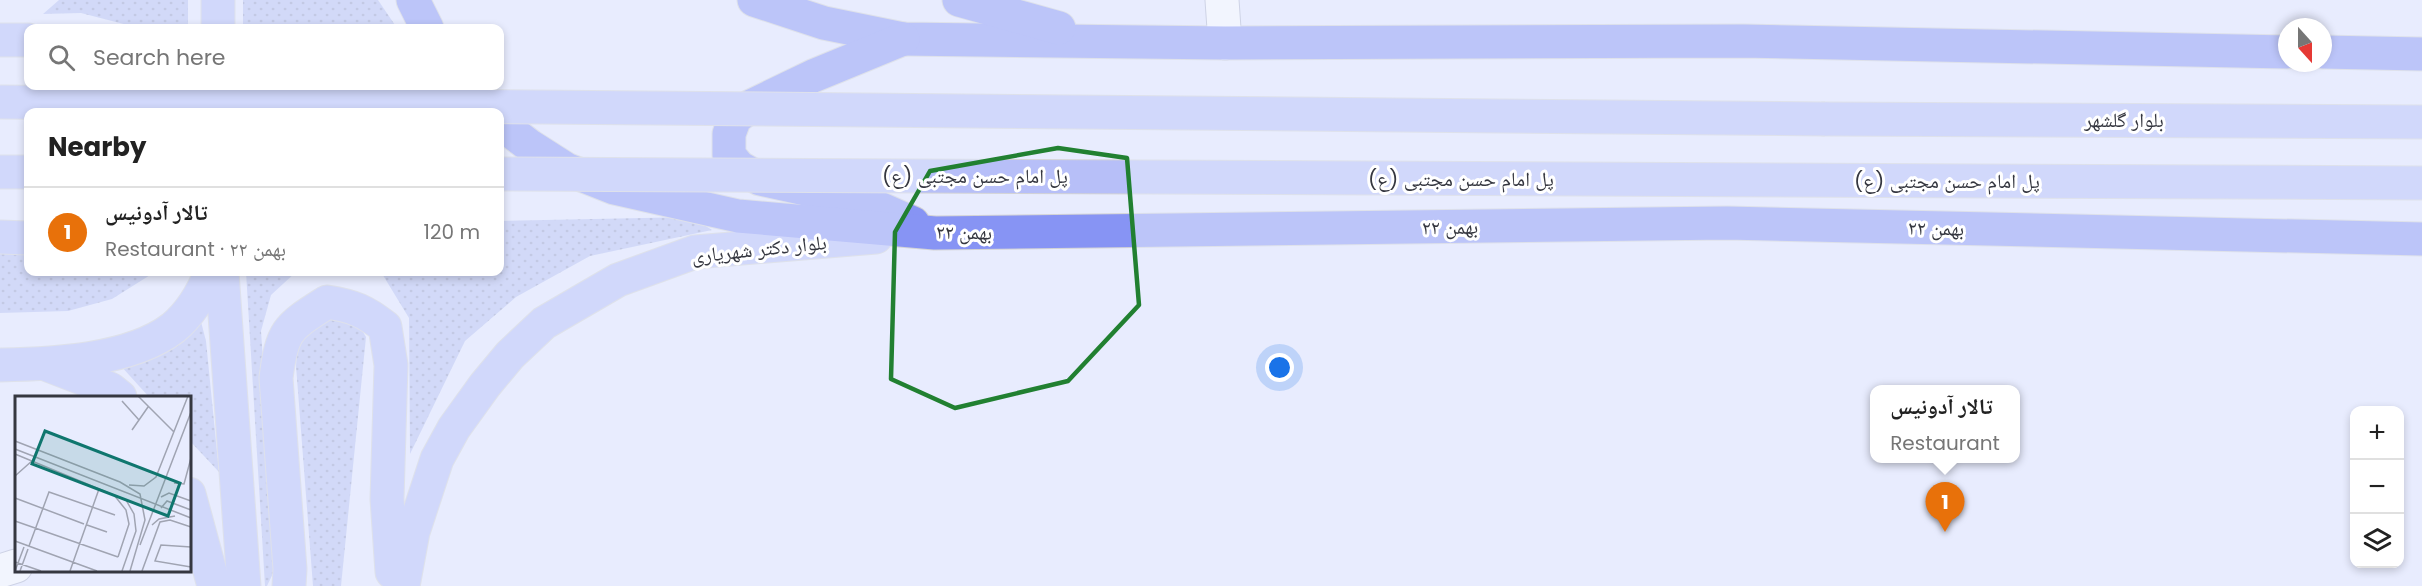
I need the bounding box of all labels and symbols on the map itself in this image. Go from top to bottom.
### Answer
north arrow [2278,18,2332,72]
street label: بلوار گلشهر [2083,106,2164,134]
street label: پل امام حسن مجتبی (ع) [882,162,1068,190]
street label: پل امام حسن مجتبی (ع) [1368,165,1554,193]
street label: پل امام حسن مجتبی (ع) [1854,167,2040,195]
street label: ۲۲ بهمن [1422,213,1478,241]
street label: ۲۲ بهمن [1908,214,1964,242]
street label: ۲۲ بهمن [936,218,992,246]
street label: بلوار دکتر شهریاری [690,228,828,270]
your location [1265,353,1294,382]
inset map [15,396,190,571]
pin: 1 [1926,482,1964,532]

